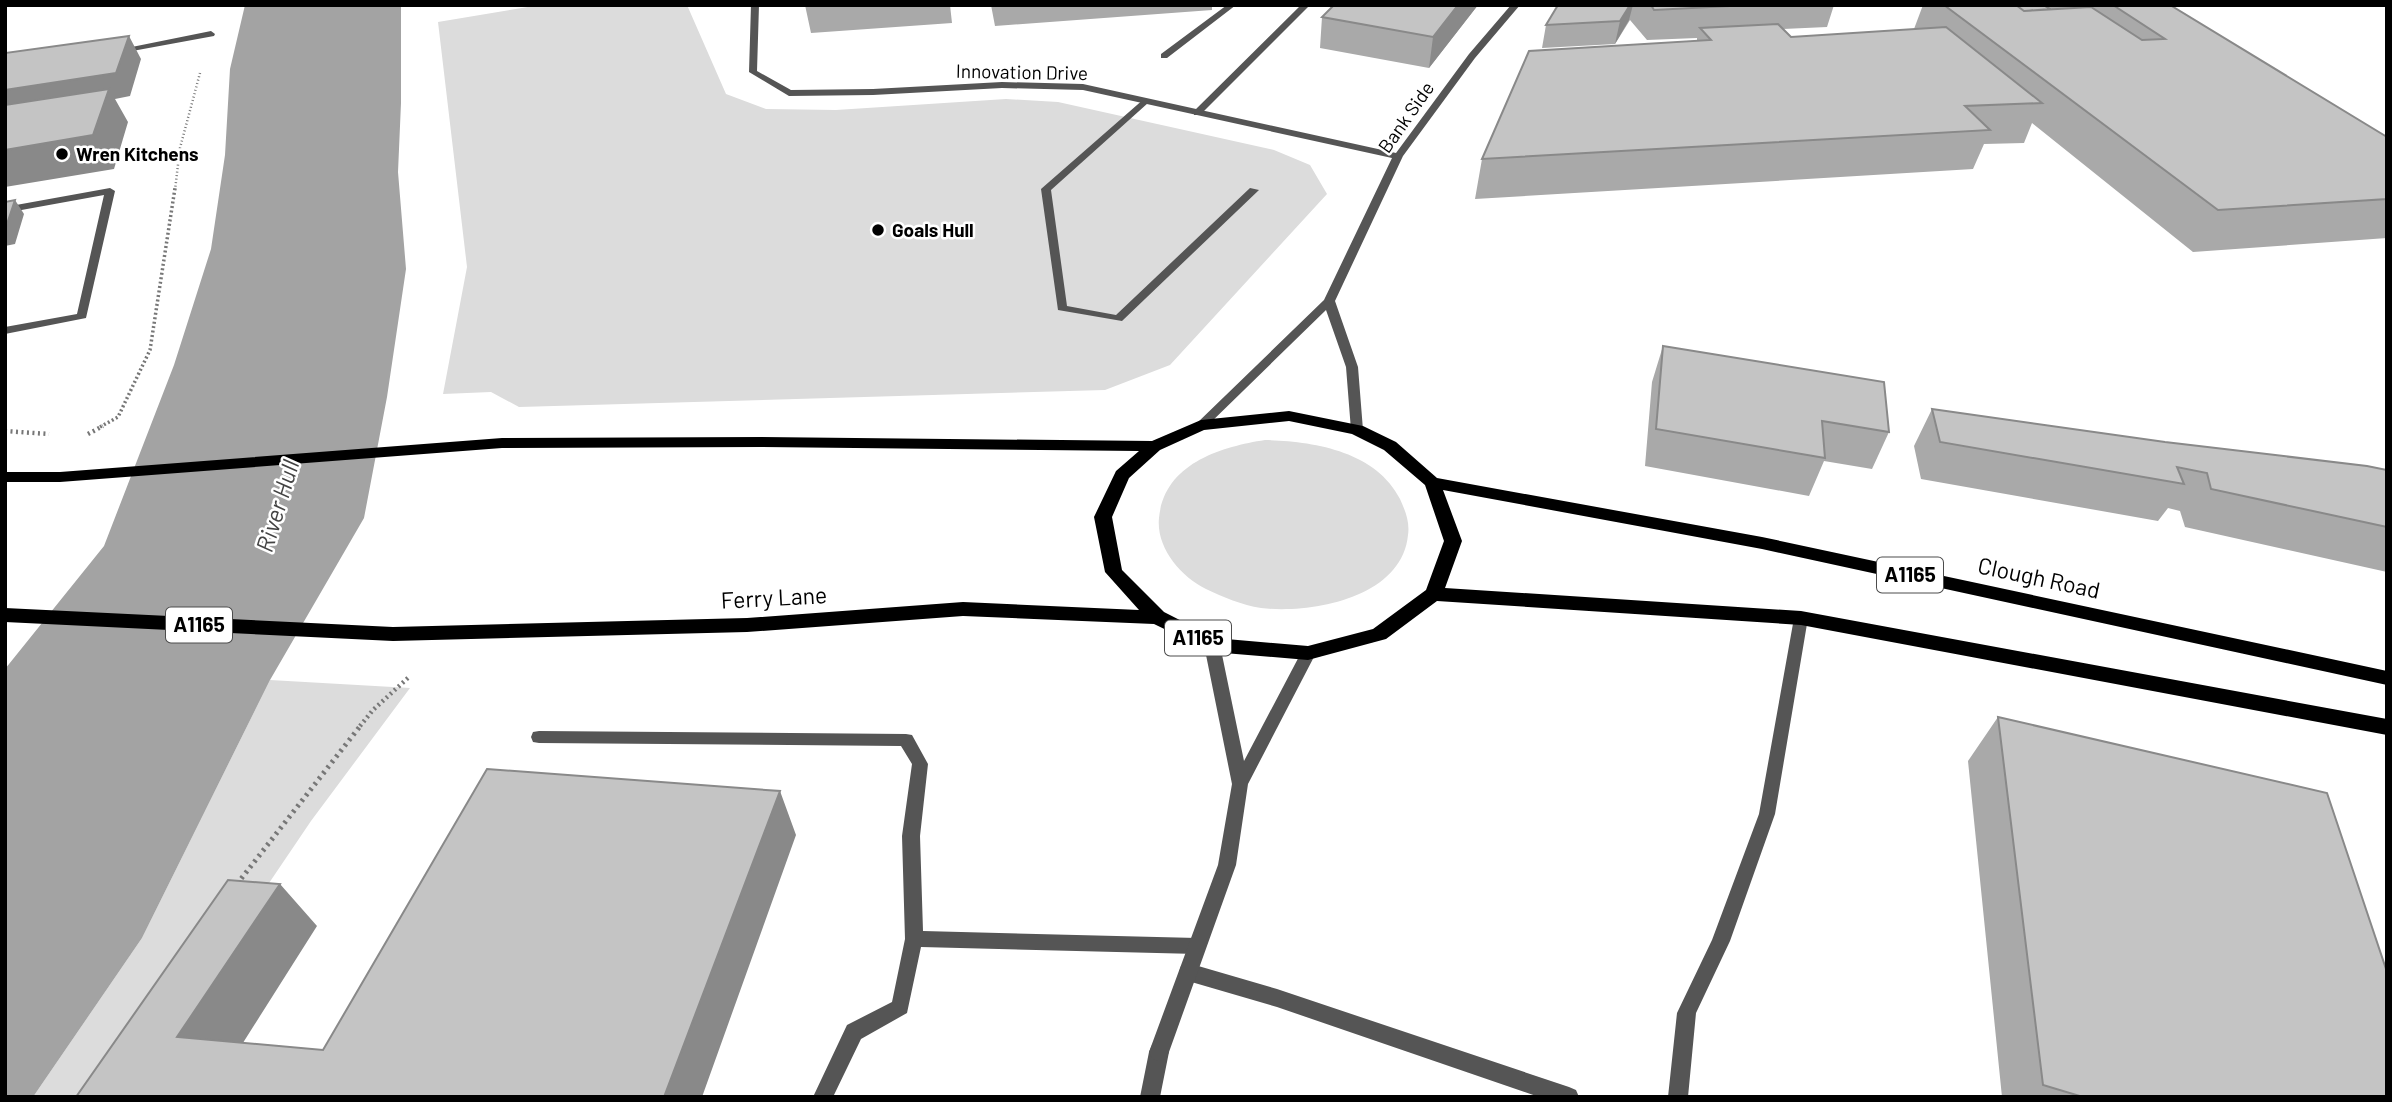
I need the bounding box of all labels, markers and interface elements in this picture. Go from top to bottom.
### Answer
street label: Innovation Drive [956,59,1088,84]
street label: Bank Side [1373,77,1438,157]
place label: Wren Kitchens [76,142,199,165]
marker: Wren Kitchens [54,146,70,162]
place label: Goals Hull [892,218,974,241]
marker: Goals Hull [870,222,886,238]
water label: River Hull [249,455,304,555]
street label: Clough Road [1976,550,2103,604]
road number: A1165 [1877,558,1943,592]
street label: Ferry Lane [720,580,828,614]
road number: A1165 [166,608,232,642]
road number: A1165 [1165,620,1231,656]

